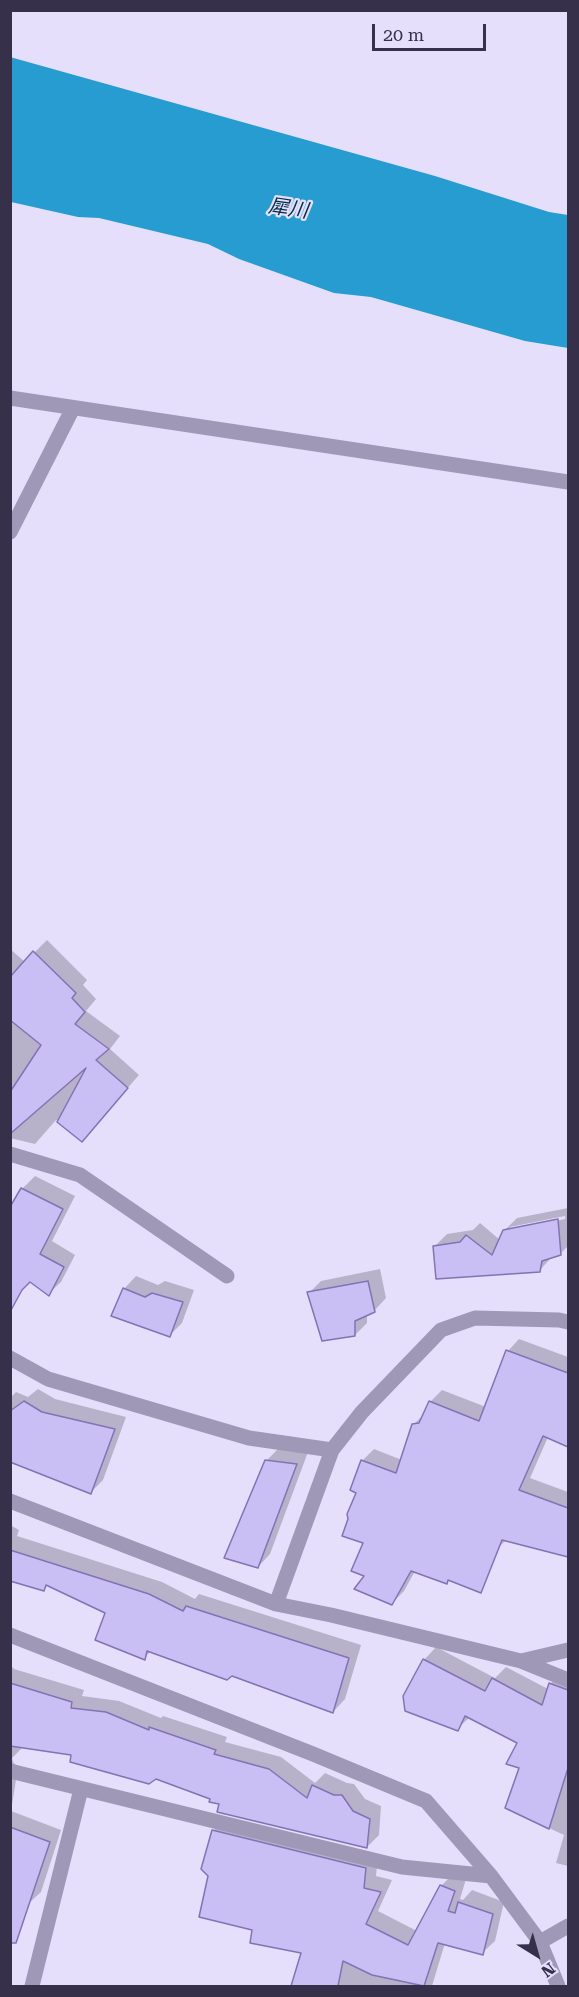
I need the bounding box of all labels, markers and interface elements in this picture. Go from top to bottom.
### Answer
scale bar [375,12,489,50]
text: 20 m [383,24,424,45]
water label: 犀川 [267,194,309,224]
north arrow [507,1925,567,1985]
text: N [537,1958,559,1981]

